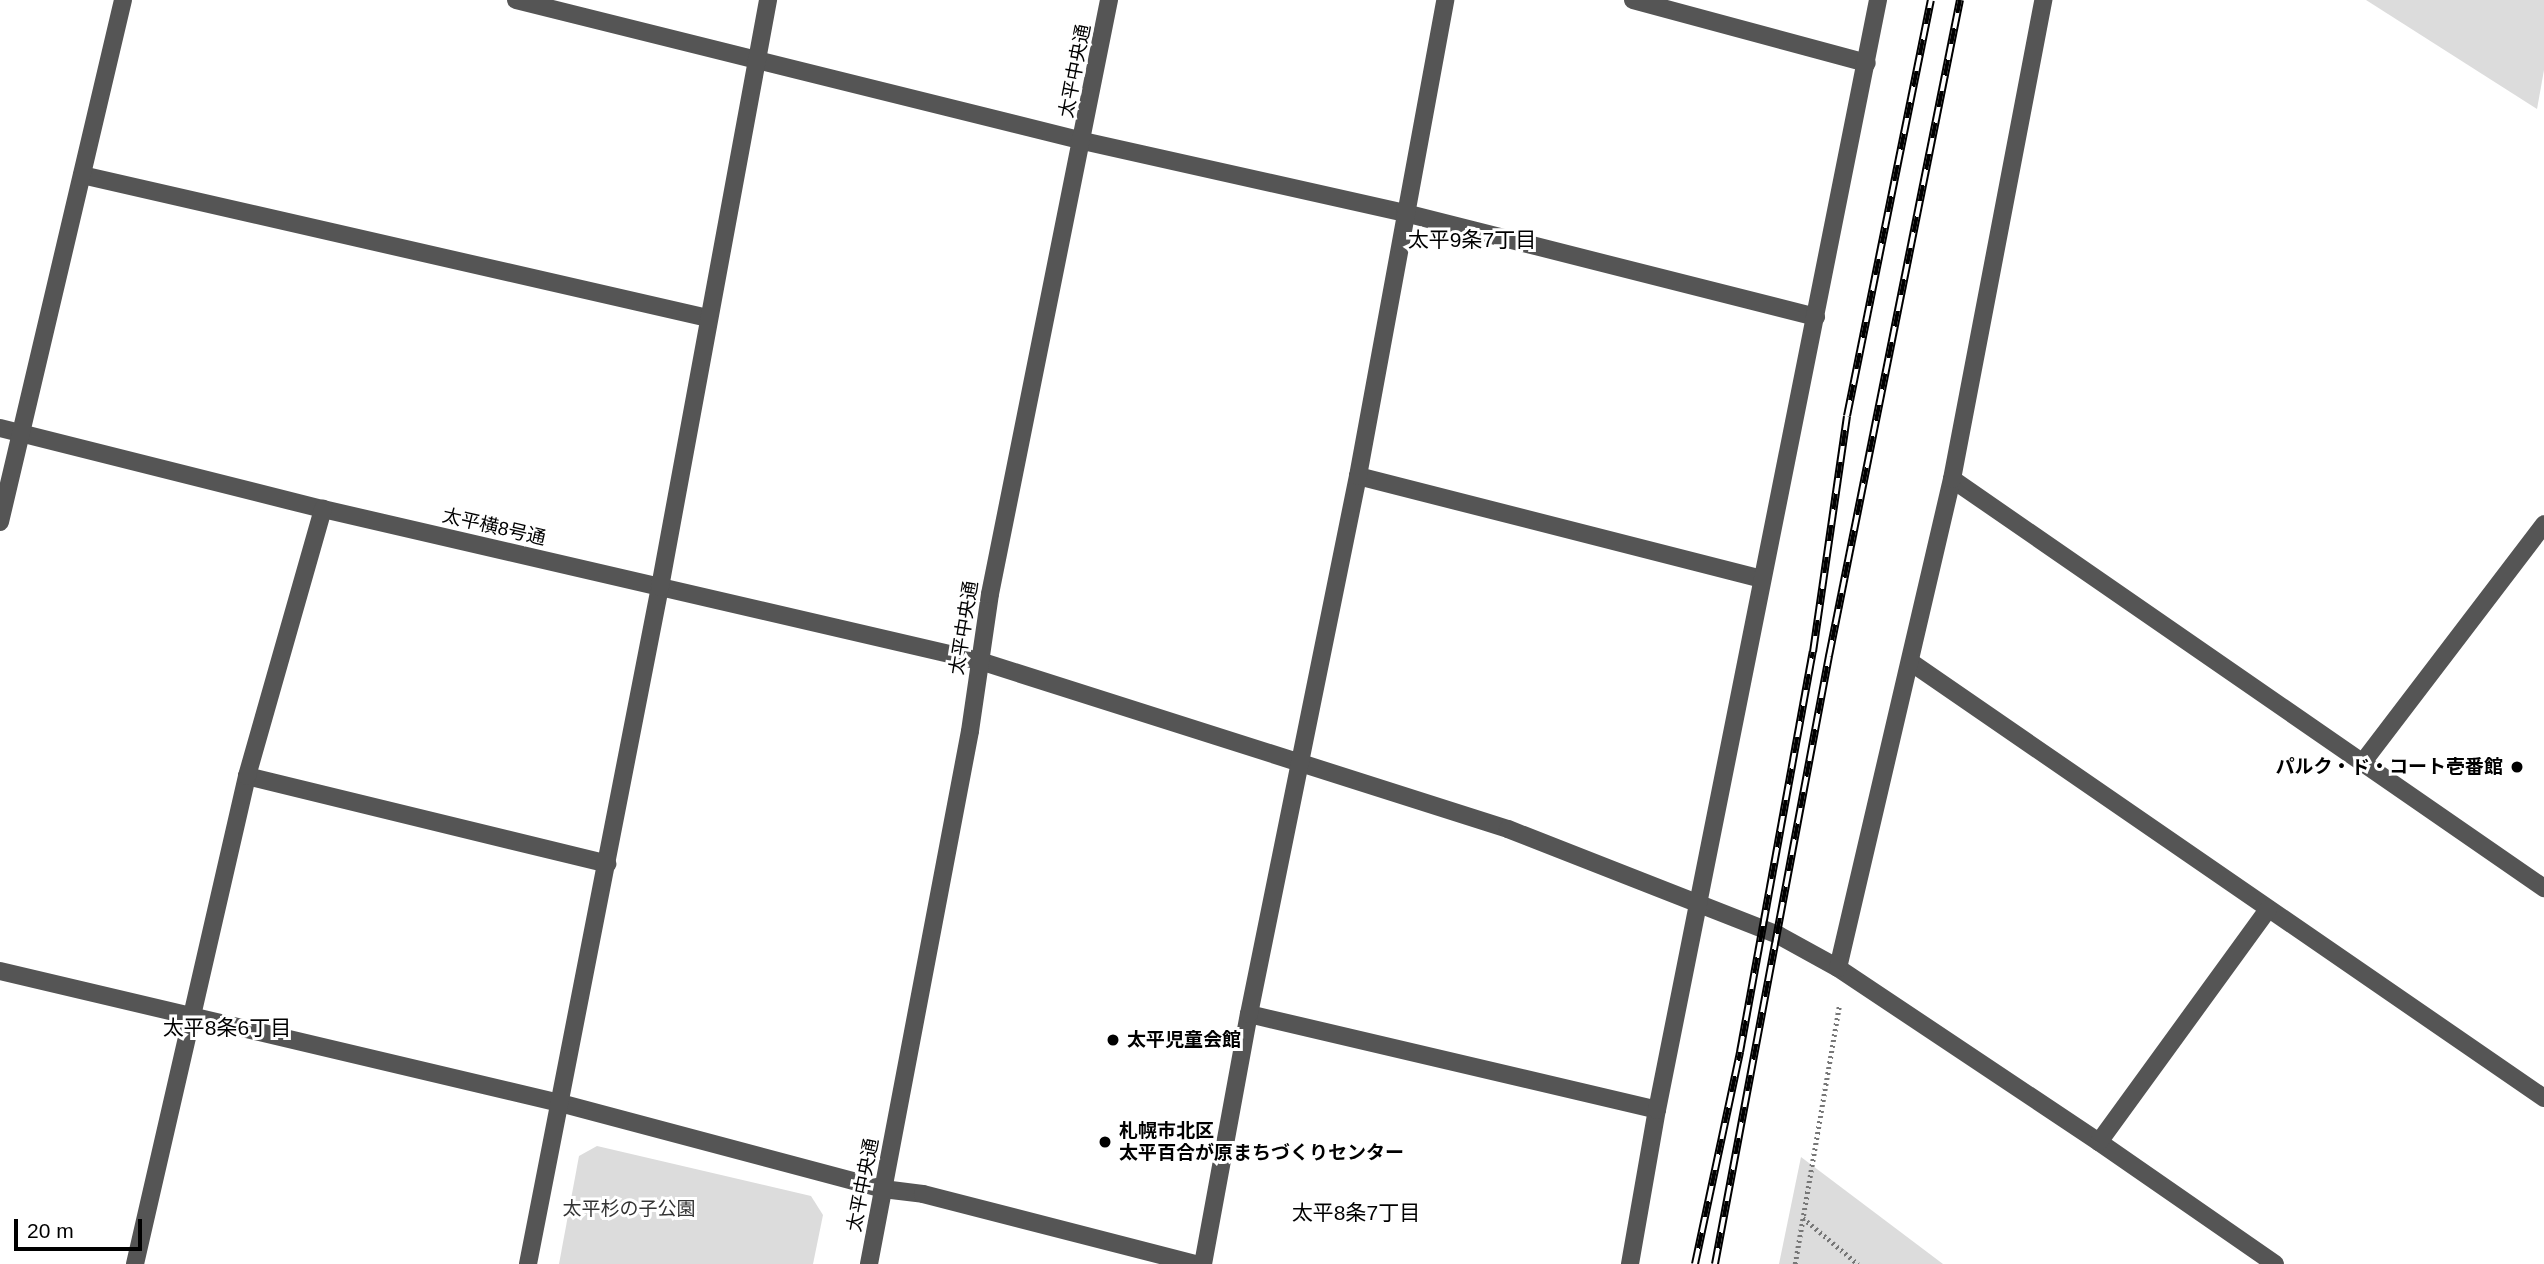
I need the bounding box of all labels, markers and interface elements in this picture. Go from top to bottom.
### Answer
street label: 太平中央通 [1055,22,1095,120]
district label: 太平9条7丁目 [1408,227,1536,253]
street label: 太平横8号通 [440,504,548,550]
street label: 太平中央通 [945,579,983,677]
place label: パルク・ド・コート壱番館 [2275,756,2503,778]
marker: パルク・ド・コート壱番館 [2509,759,2525,775]
district label: 太平8条6丁目 [163,1015,291,1041]
place label: 太平児童会館 [1127,1029,1241,1051]
marker: 太平児童会館 [1105,1032,1121,1048]
place label: 札幌市北区 太平百合が原まちづくりセンター [1119,1120,1404,1164]
marker: 札幌市北区 太平百合が原まちづくりセンター [1097,1134,1113,1150]
street label: 太平中央通 [843,1136,883,1234]
park label: 太平杉の子公園 [563,1198,695,1220]
district label: 太平8条7丁目 [1292,1200,1420,1226]
scale bar [18,1204,145,1248]
text: 20 m [27,1219,74,1242]

